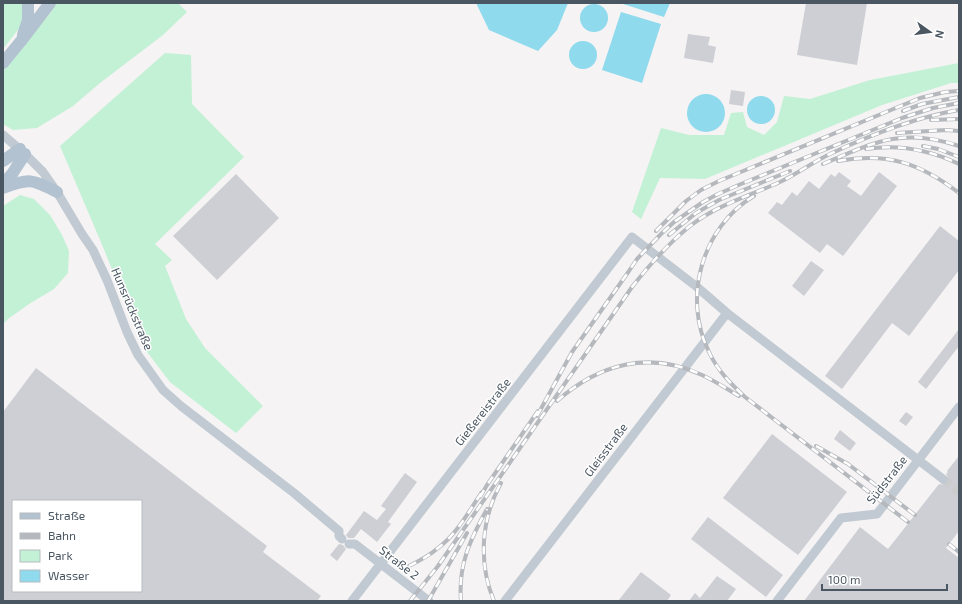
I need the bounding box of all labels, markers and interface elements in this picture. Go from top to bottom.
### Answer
north arrow [910,12,950,52]
text: N [933,29,947,40]
street label: Hunsrückstraße [109,265,157,352]
street label: Gießereistraße [451,375,513,448]
street label: Gleisstraße [581,420,630,479]
street label: Südstraße [863,453,909,506]
legend [12,500,142,592]
text: Straße [48,508,85,522]
text: Bahn [48,528,76,542]
street label: Straße 2 [377,542,422,582]
text: Park [48,548,73,562]
scale bar [822,566,947,592]
text: Wasser [48,568,89,582]
text: 100 m [828,572,860,586]

